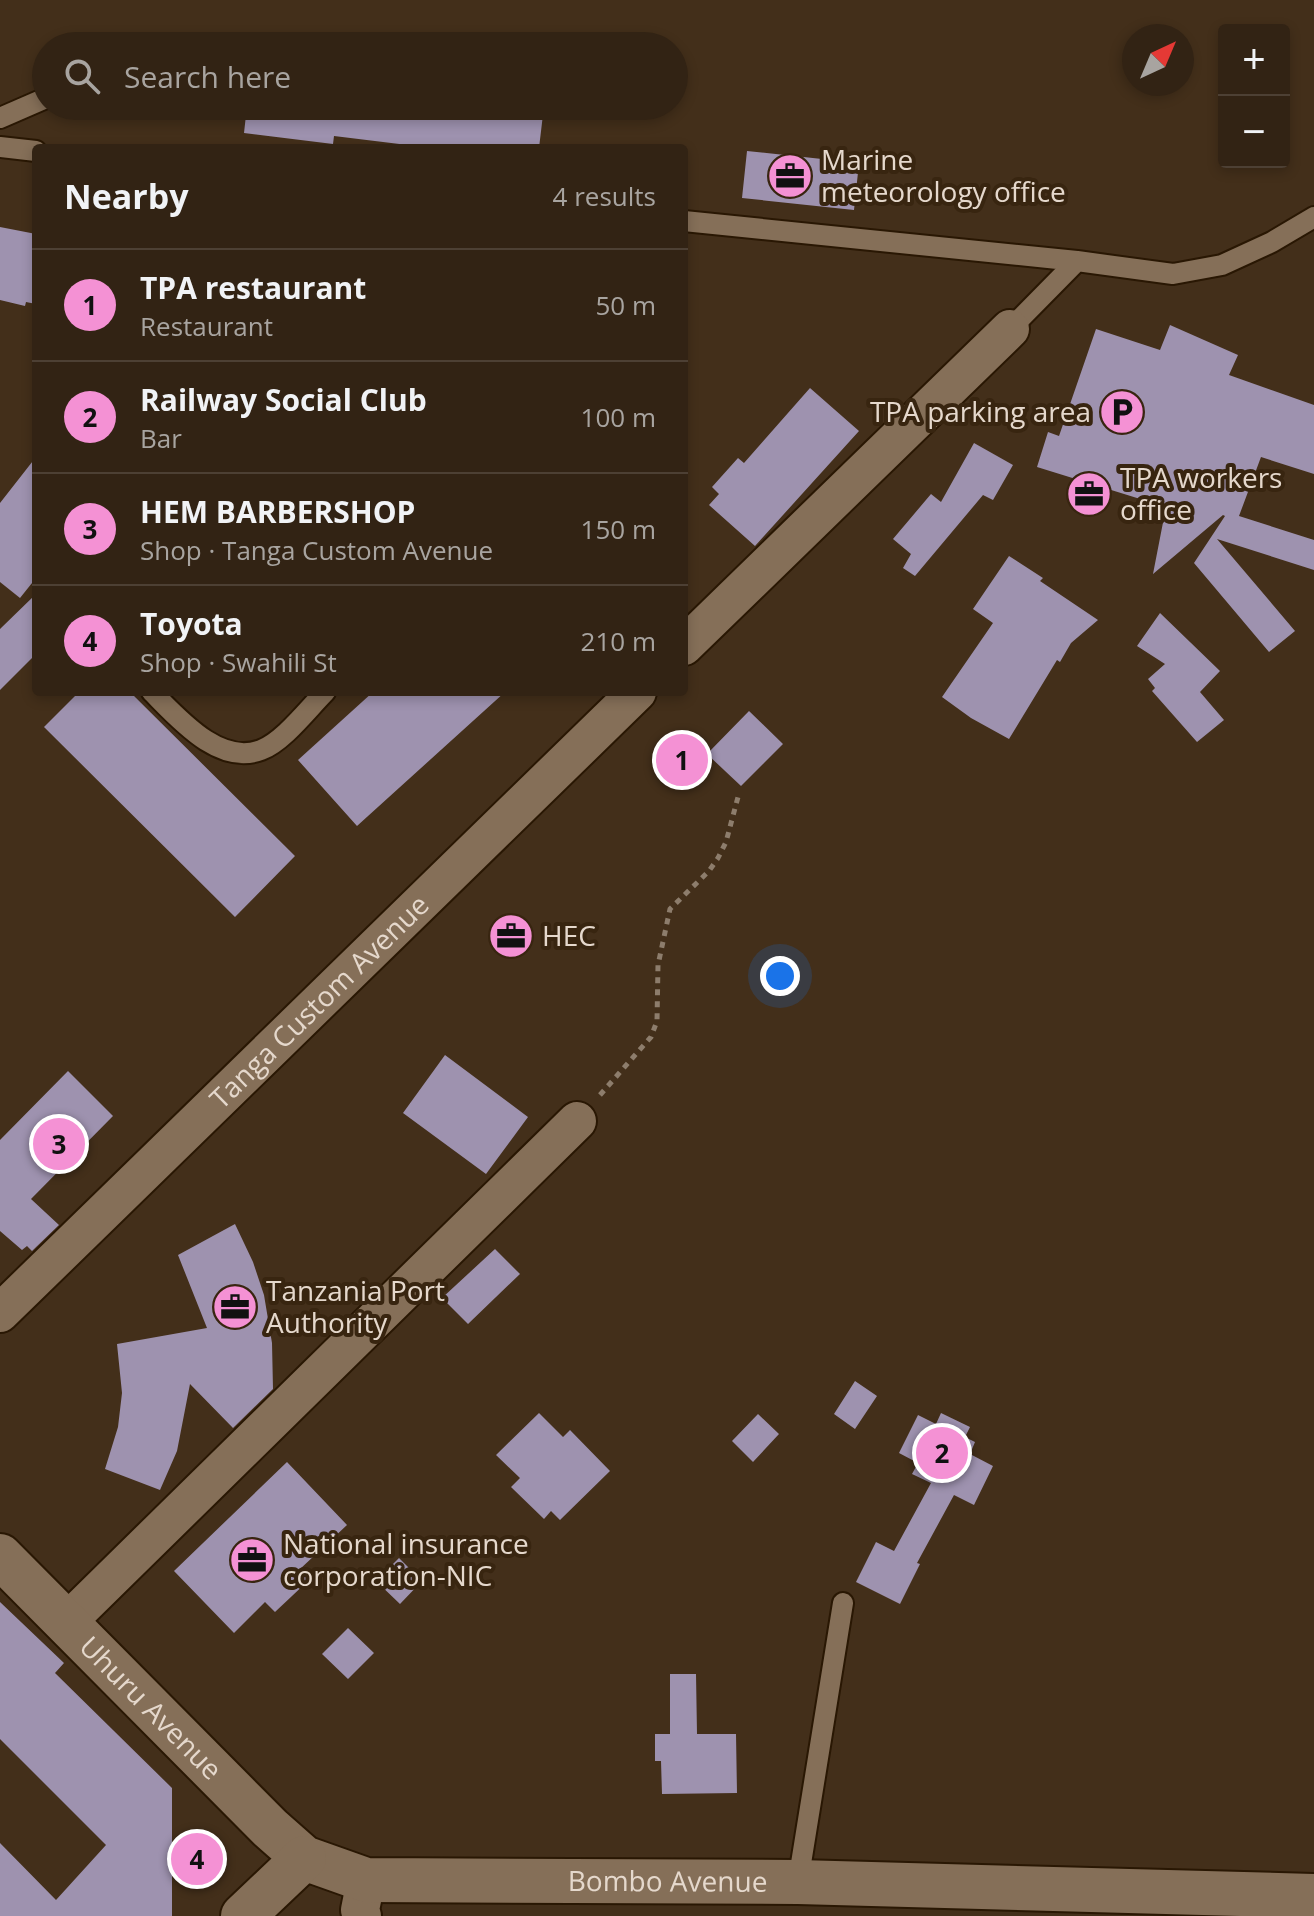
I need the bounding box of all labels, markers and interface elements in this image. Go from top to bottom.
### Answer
north arrow [1122,24,1194,96]
map controls [1218,24,1290,168]
button: + [1218,24,1290,96]
search box [32,32,688,120]
icon: search [60,54,104,98]
text: Search here [124,56,291,97]
button: − [1218,96,1290,168]
place label: Marine meteorology office [821,140,1066,210]
office icon: Marine meteorology office [766,152,814,200]
text: Nearby [64,173,189,219]
text: 4 results [553,178,656,214]
text: TPA restaurant [140,267,366,308]
text: 1 [83,287,97,323]
text: 50 m [595,287,656,323]
text: Restaurant [140,308,273,344]
text: Railway Social Club [140,379,427,420]
parking icon: TPA parking area [1098,388,1146,436]
place label: TPA parking area [870,392,1091,430]
text: 2 [83,399,97,435]
text: 100 m [581,399,656,435]
text: Bar [140,420,182,456]
place label: TPA workers office [1120,458,1282,528]
office icon: TPA workers office [1065,470,1113,518]
text: HEM BARBERSHOP [140,491,415,532]
text: 3 [83,511,97,547]
text: 150 m [581,511,656,547]
text: Shop · Tanga Custom Avenue [140,532,493,568]
text: Toyota [140,603,243,644]
text: 4 [83,623,97,659]
text: 210 m [581,623,656,659]
text: Shop · Swahili St [140,644,337,680]
pin: 1 [656,730,708,790]
street label: Tanga Custom Avenue [201,885,436,1116]
office icon: HEC [487,912,535,960]
place label: HEC [542,916,596,954]
your location [760,956,800,996]
pin: 3 [33,1114,85,1174]
place label: Tanzania Port Authority [266,1271,445,1341]
office icon: Tanzania Port Authority [211,1283,259,1331]
pin: 2 [916,1423,968,1483]
place label: National insurance corporation-NIC [283,1524,529,1594]
office icon: National insurance corporation-NIC [228,1536,276,1584]
street label: Uhuru Avenue [72,1627,231,1787]
pin: 4 [171,1829,223,1889]
street label: Bombo Avenue [568,1861,768,1900]

